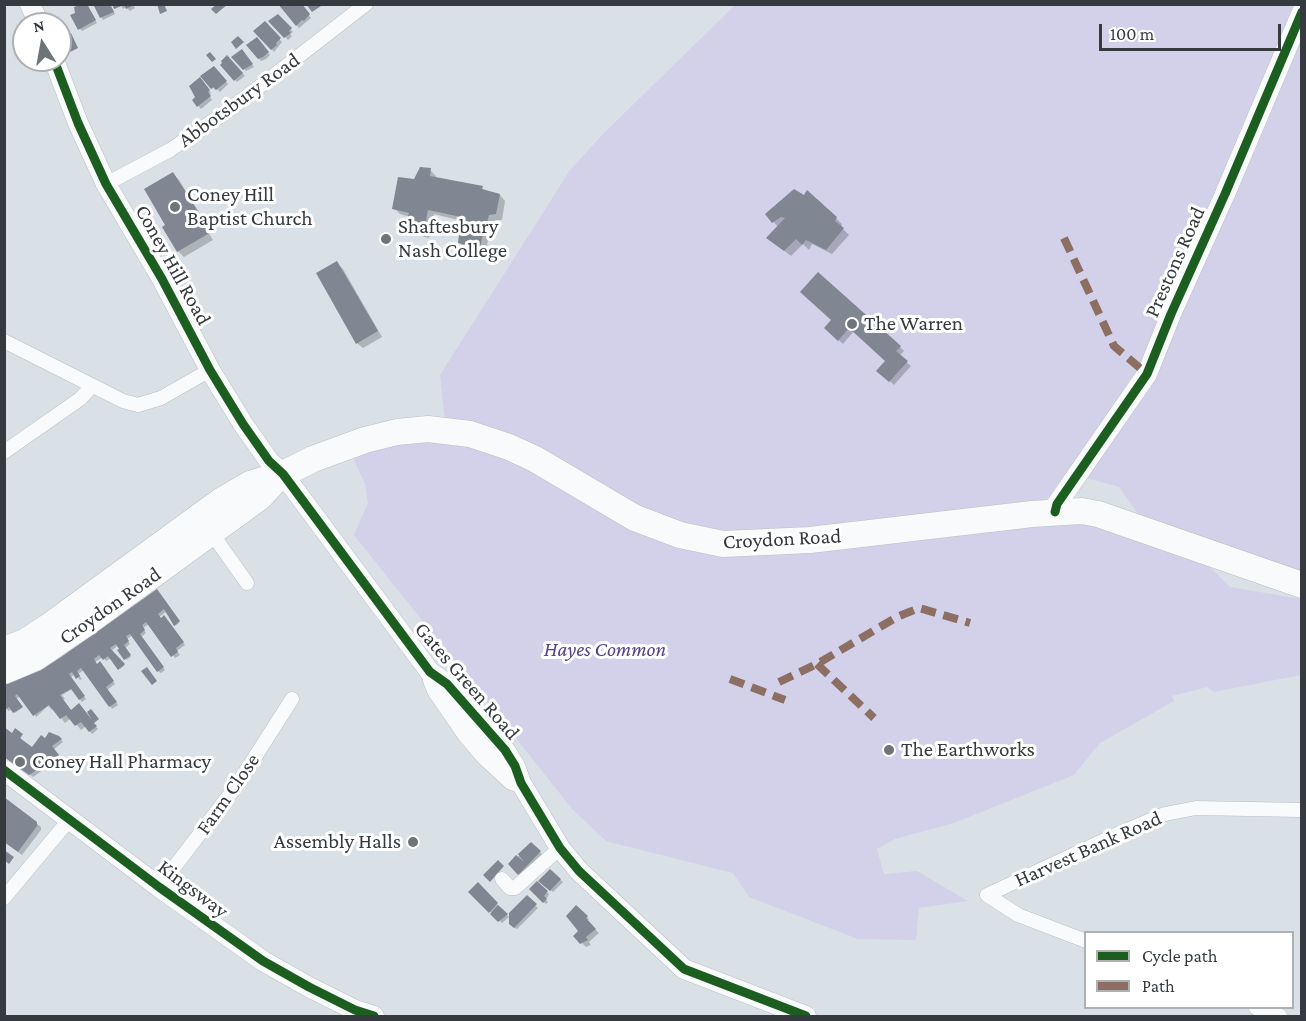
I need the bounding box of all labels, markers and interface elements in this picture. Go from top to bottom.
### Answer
north arrow [12,12,72,72]
scale bar [1102,12,1284,50]
text: N [32,16,46,35]
text: 100 m [1110,24,1154,44]
street label: Abbotsbury Road [173,47,305,153]
place label: Coney Hill Baptist Church [187,182,313,232]
street label: Coney Hill Road [130,200,216,330]
marker: Coney Hill Baptist Church [168,200,182,214]
street label: Prestons Road [1139,203,1211,321]
place label: Shaftesbury Nash College [398,214,507,264]
marker: Shaftesbury Nash College [379,232,393,246]
place label: The Warren [864,311,963,337]
marker: The Warren [845,317,859,331]
street label: Croydon Road [722,523,842,555]
street label: Croydon Road [54,562,166,650]
street label: Gates Green Road [409,617,525,745]
park label: Hayes Common [544,637,666,663]
place label: The Earthworks [901,737,1035,763]
marker: The Earthworks [882,743,896,757]
street label: Farm Close [191,748,265,840]
place label: Coney Hall Pharmacy [32,749,211,775]
marker: Coney Hall Pharmacy [13,755,27,769]
street label: Harvest Bank Road [1011,805,1165,893]
place label: Assembly Halls [274,829,401,855]
marker: Assembly Halls [406,835,420,849]
street label: Kingsway [153,854,233,924]
legend [1084,931,1294,1009]
text: Cycle path [1142,946,1217,966]
text: Path [1142,976,1175,996]

